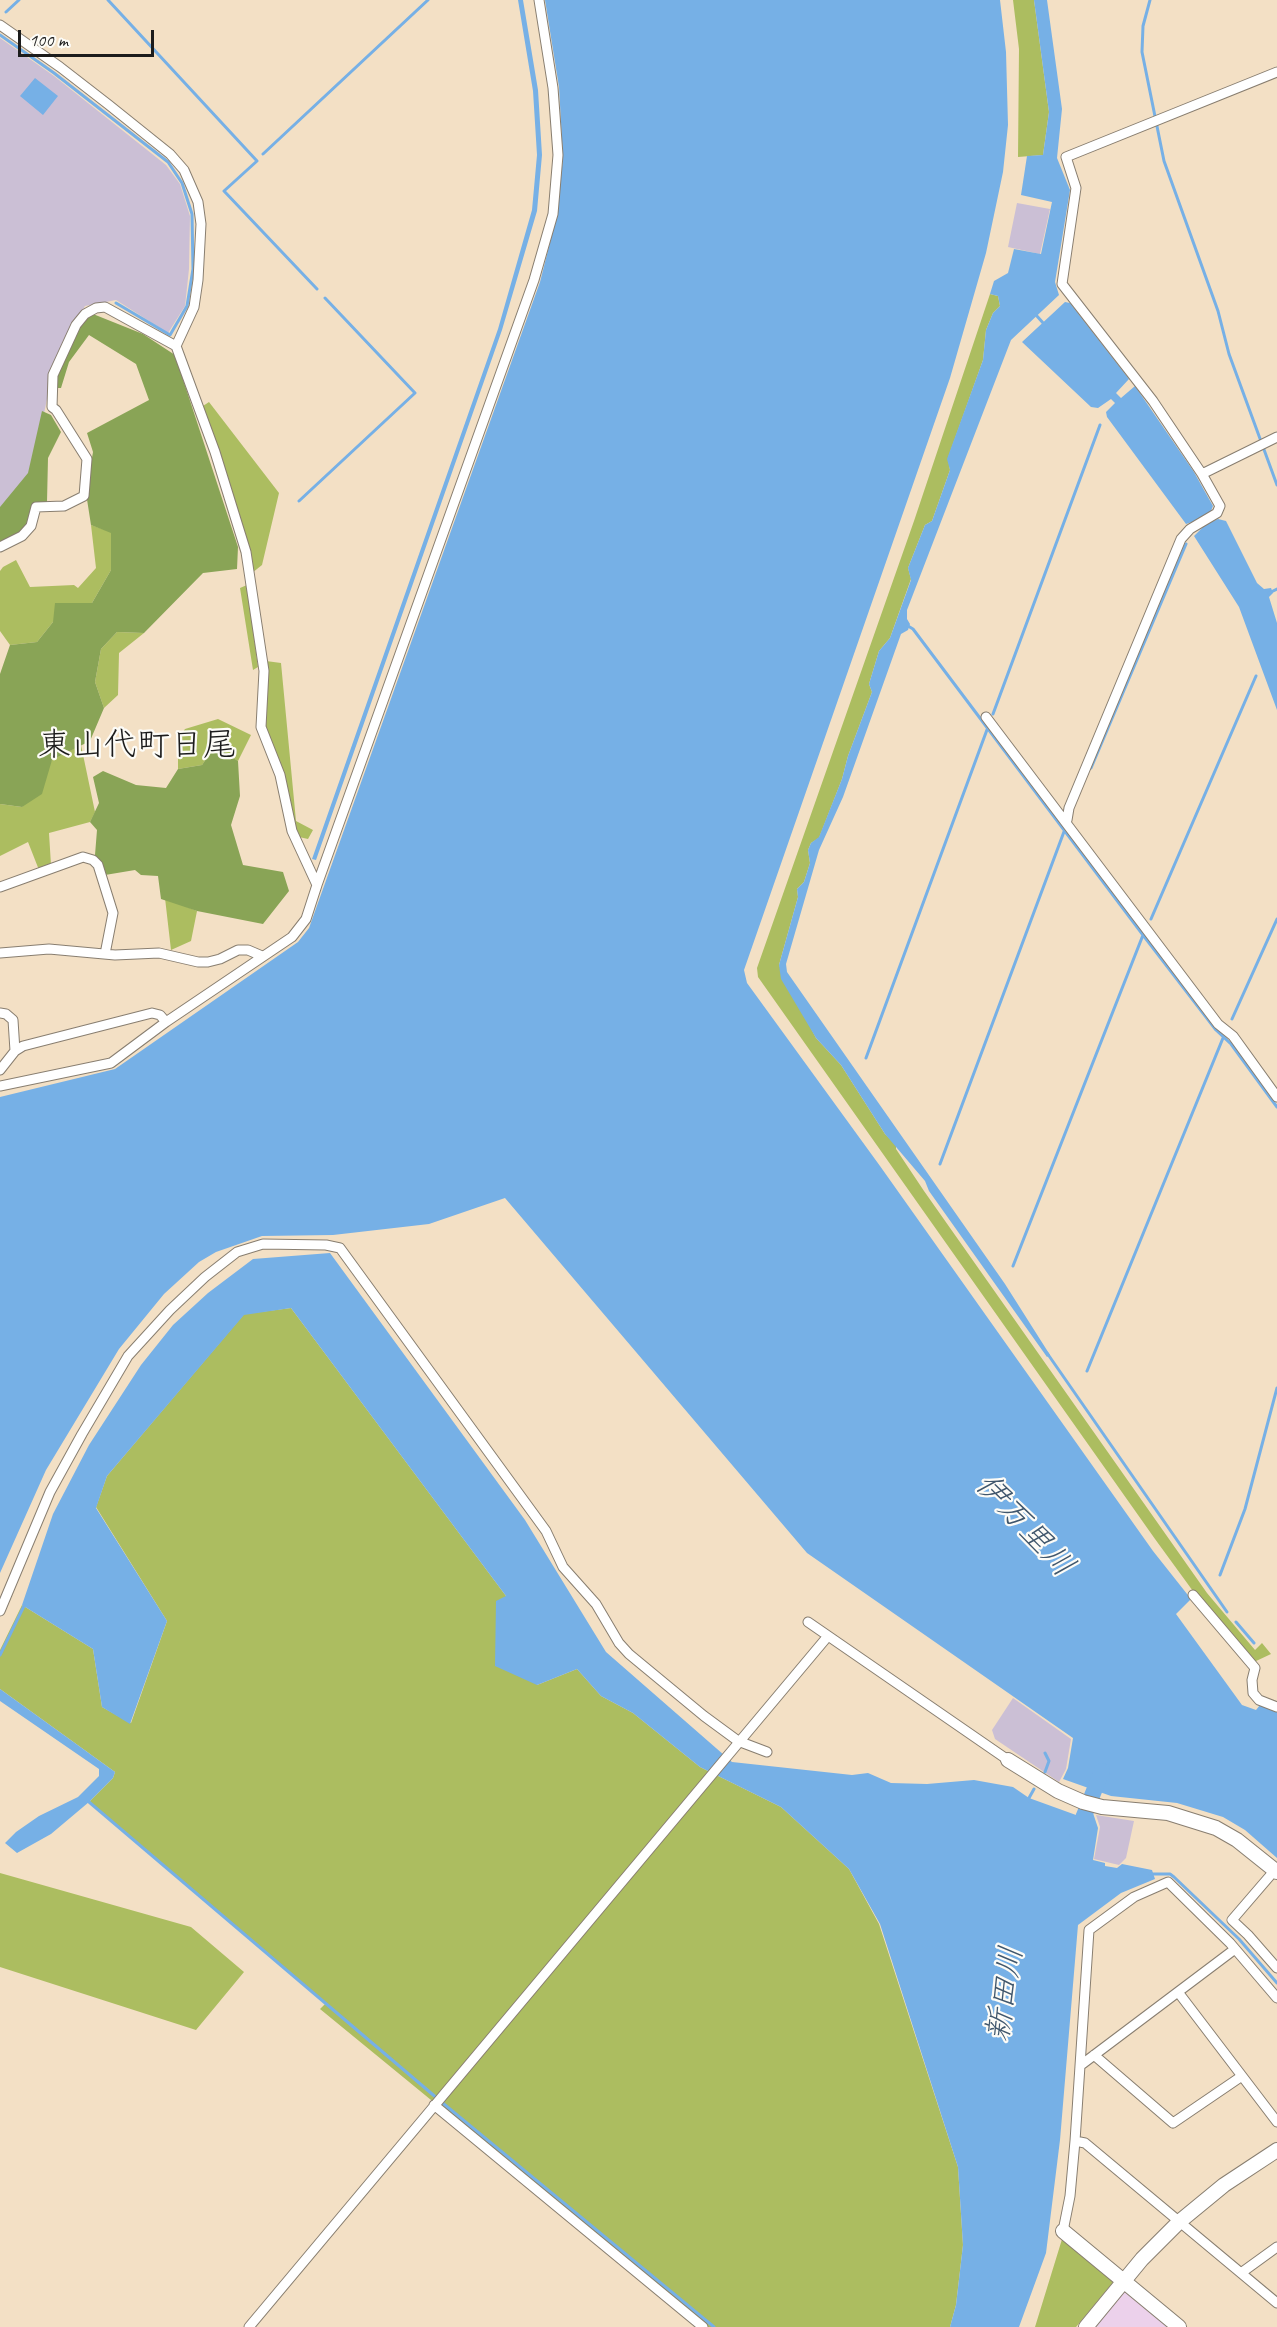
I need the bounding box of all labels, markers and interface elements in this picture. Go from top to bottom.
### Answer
scale bar [21,18,158,56]
text: 100 m [29,29,68,51]
district label: 東山代町日尾 [38,726,236,766]
water label: 伊万里川 [966,1466,1082,1586]
water label: 新田川 [980,1944,1032,2044]

